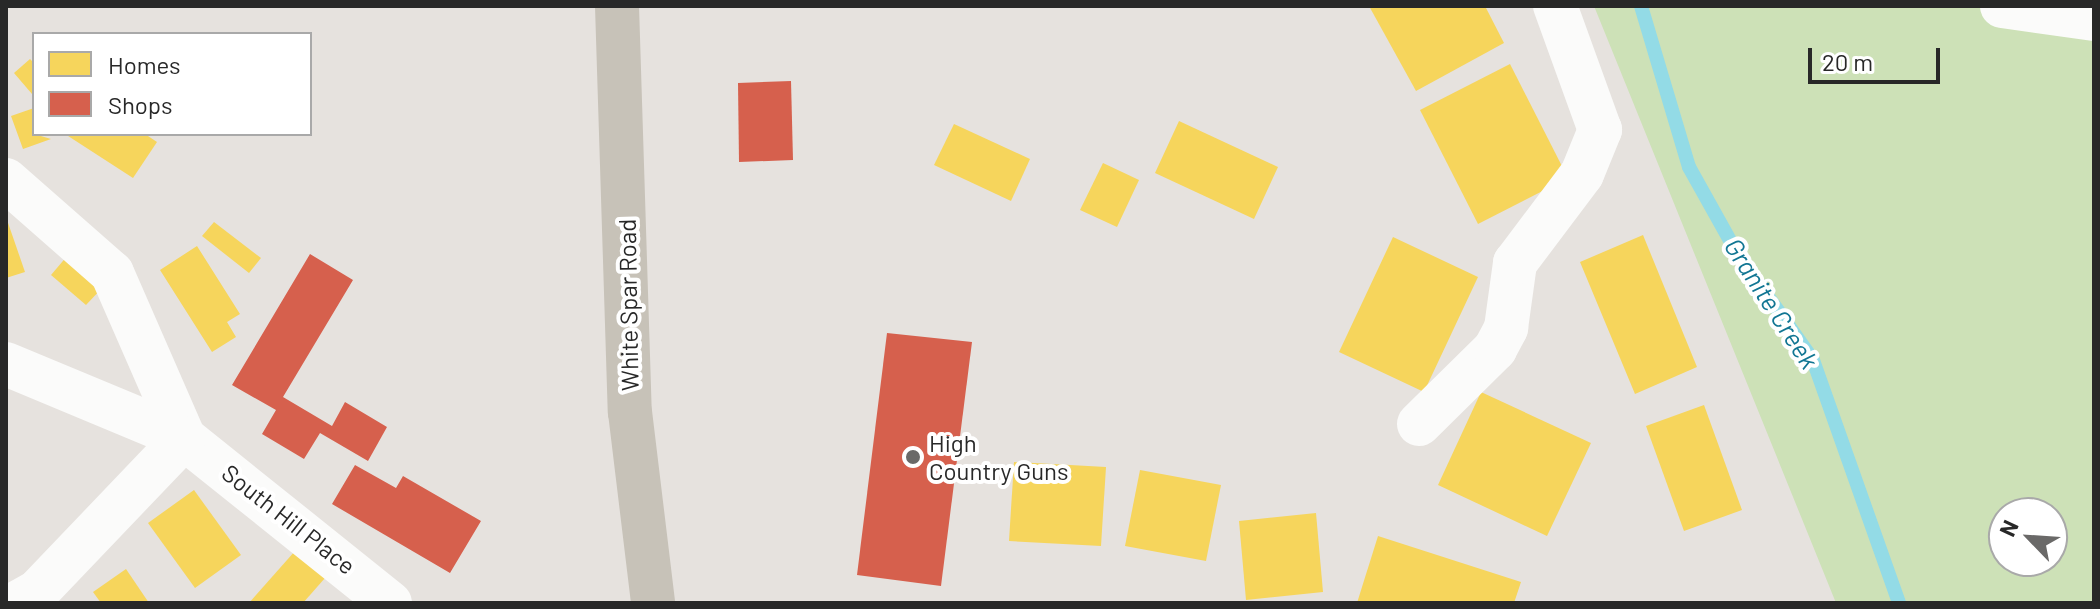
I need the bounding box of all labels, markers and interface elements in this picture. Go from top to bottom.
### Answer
legend [32,32,312,136]
scale bar [1812,32,1944,82]
text: 20 m [1822,47,1873,76]
text: Homes [108,50,181,79]
text: Shops [108,90,173,119]
street label: White Spar Road [612,219,644,391]
water label: Granite Creek [1718,232,1826,374]
place label: High Country Guns [929,429,1068,485]
marker: High Country Guns [904,448,922,466]
street label: South Hill Place [217,458,361,580]
north arrow [1988,497,2068,577]
text: N [1993,516,2023,540]

